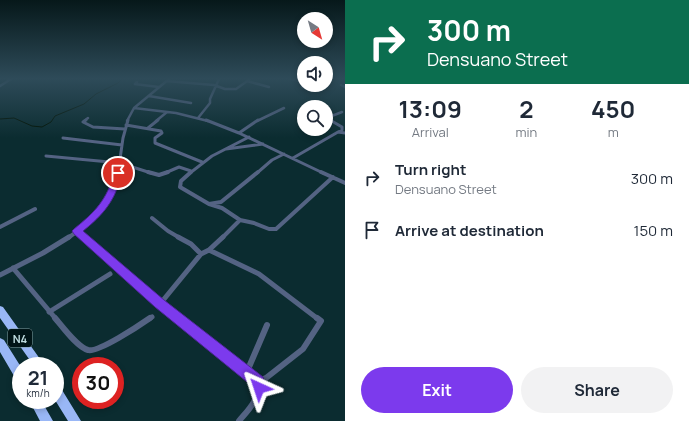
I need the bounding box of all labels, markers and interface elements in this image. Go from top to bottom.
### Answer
text: 300 m [427,11,511,49]
north arrow [297,12,333,48]
map controls [297,12,333,136]
icon: right [361,16,413,68]
text: Densuano Street [427,47,568,71]
button: sound [297,56,333,92]
text: 13:09 [399,92,462,125]
text: 2 [519,92,534,125]
text: 450 [591,92,635,125]
button: search [297,100,333,136]
text: Arrival [412,123,449,141]
text: min [516,123,537,141]
text: m [608,123,619,141]
pin [101,156,135,190]
text: Turn right [395,159,466,180]
icon: arrive [107,162,129,184]
icon: right [361,167,383,189]
text: 300 m [631,168,673,189]
text: Densuano Street [395,180,497,198]
icon: arrive [361,219,383,241]
text: Arrive at destination [395,220,544,241]
text: 150 m [634,220,673,241]
road number: N4 [8,329,32,347]
speed limit sign: 30 [72,357,124,409]
text: 21 [28,364,48,391]
position arrow [238,367,280,409]
button: Exit [361,367,513,413]
button: Share [521,367,673,413]
text: km/h [26,386,50,400]

